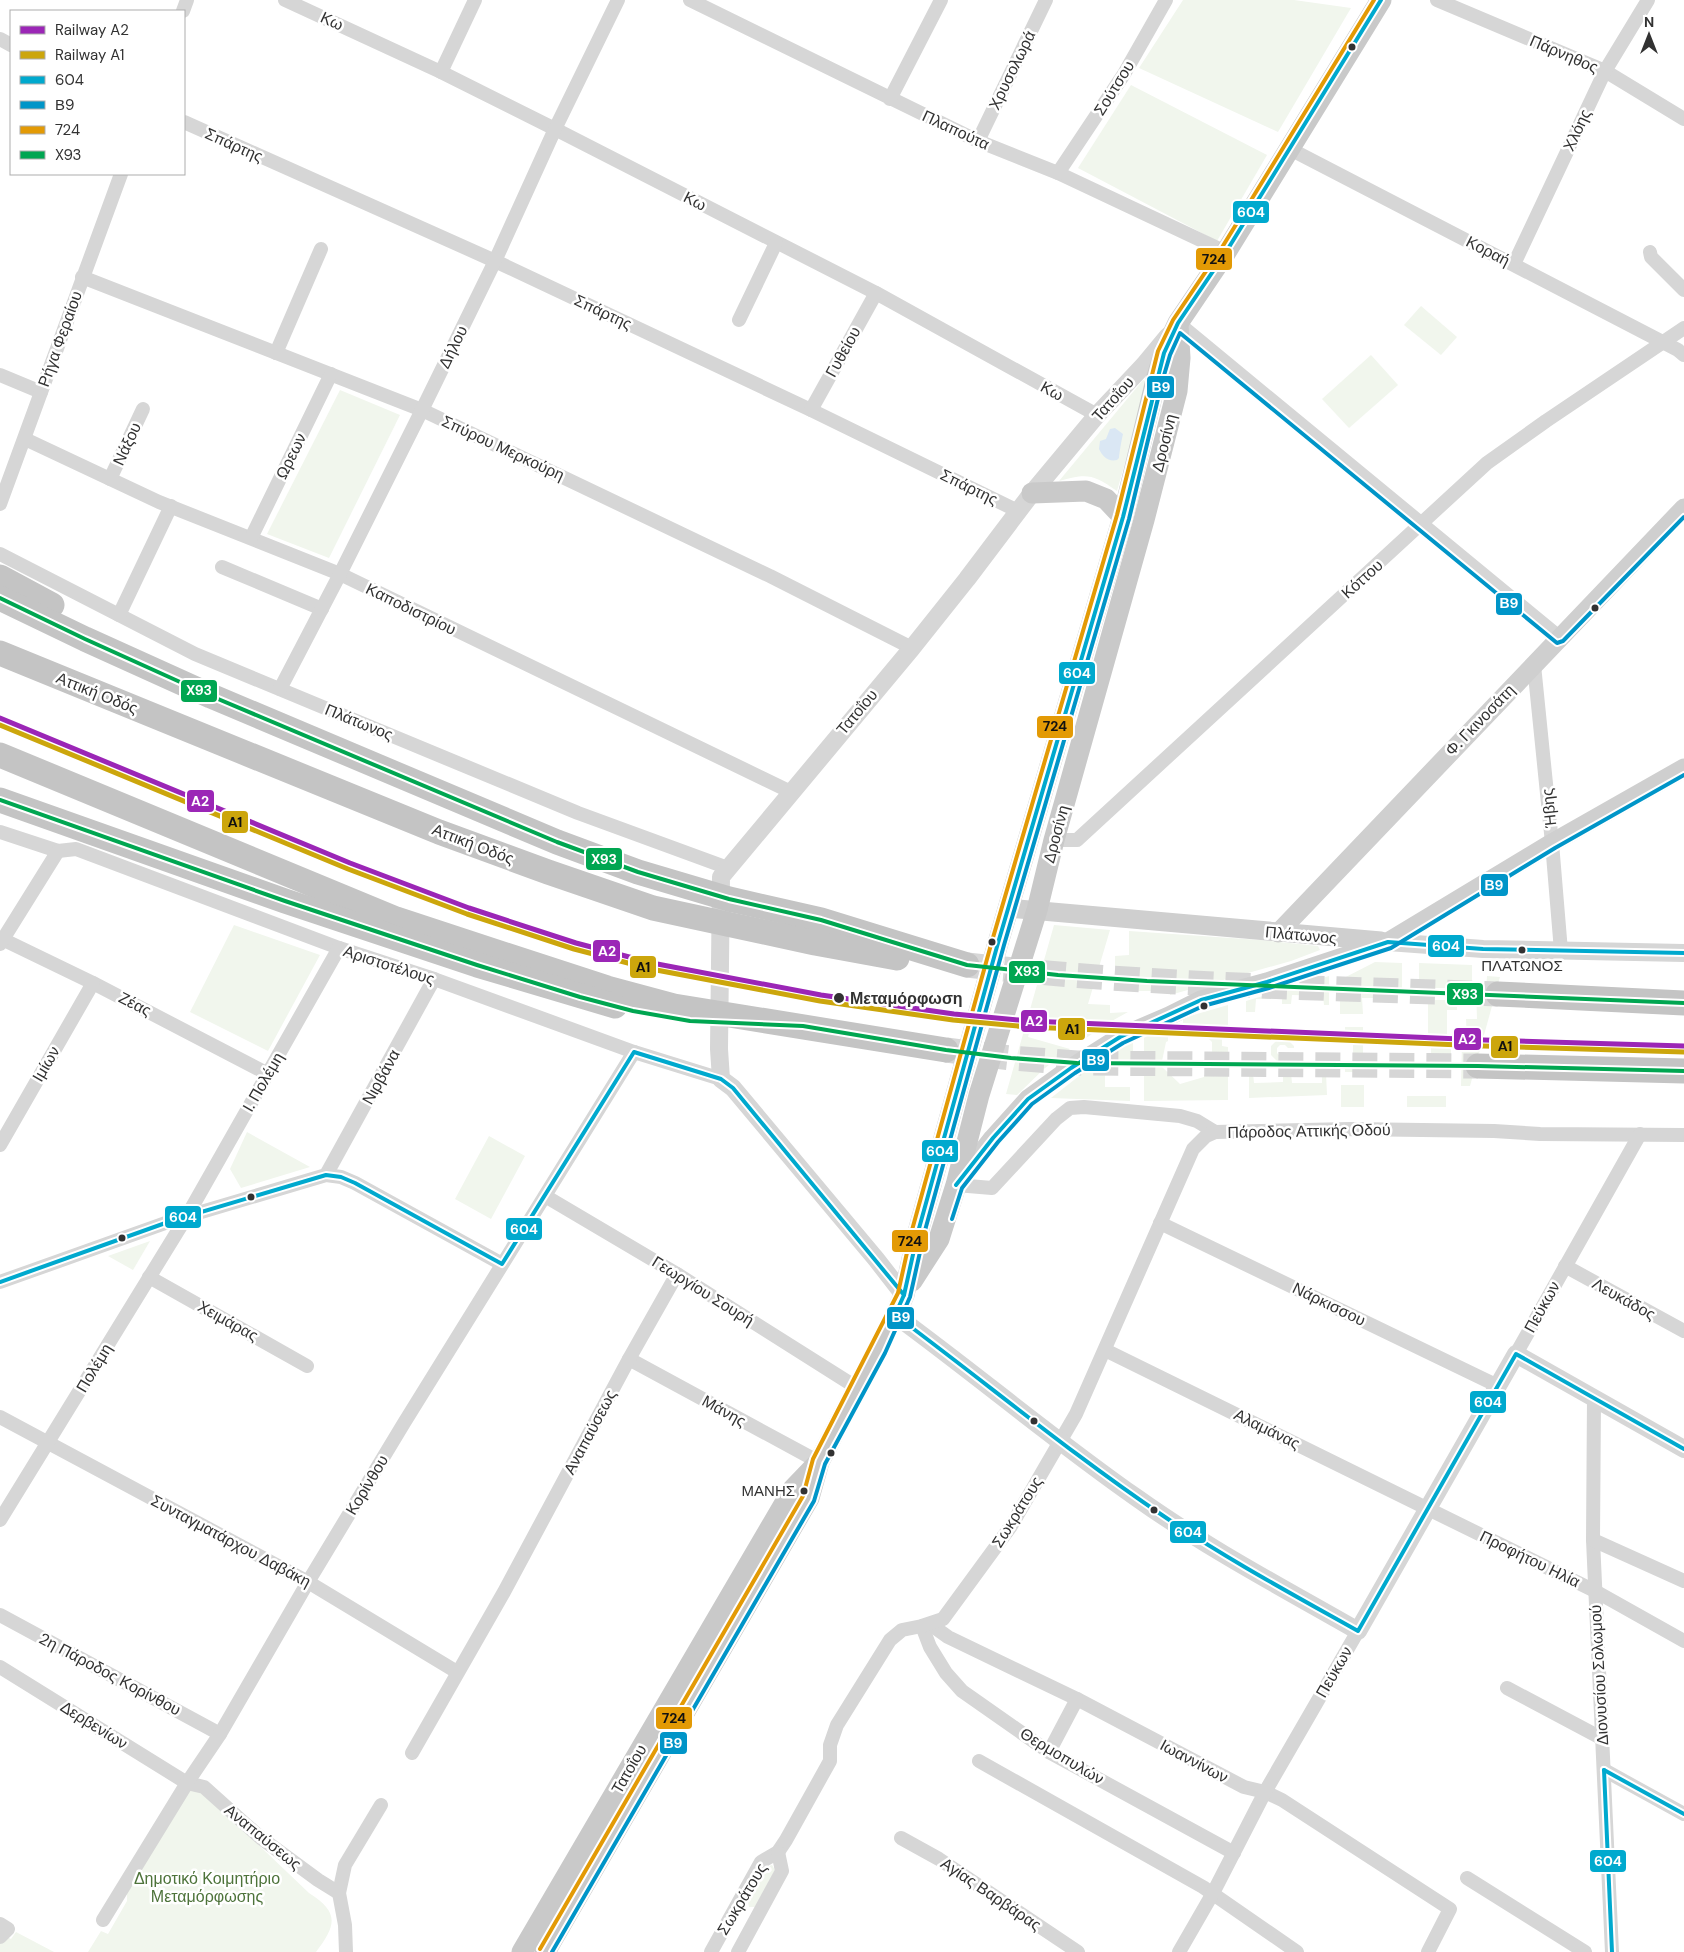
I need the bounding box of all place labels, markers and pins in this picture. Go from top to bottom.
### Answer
unlabelled marker [1347,42,1357,52]
unlabelled marker [1590,603,1600,613]
unlabelled marker [987,937,997,947]
marker: ΠΛΑΤΩΝΟΣ [1517,945,1527,955]
place label: ΠΛΑΤΩΝΟΣ [1481,956,1563,976]
place label: Μεταμόρφωση [850,988,963,1009]
marker: Μεταμόρφωση [832,991,846,1005]
unlabelled marker [1199,1001,1209,1011]
unlabelled marker [246,1192,256,1202]
unlabelled marker [117,1233,127,1243]
unlabelled marker [1029,1416,1039,1426]
unlabelled marker [826,1448,836,1458]
place label: ΜΑΝΗΣ [742,1481,795,1501]
marker: ΜΑΝΗΣ [799,1486,809,1496]
unlabelled marker [1149,1505,1159,1515]

